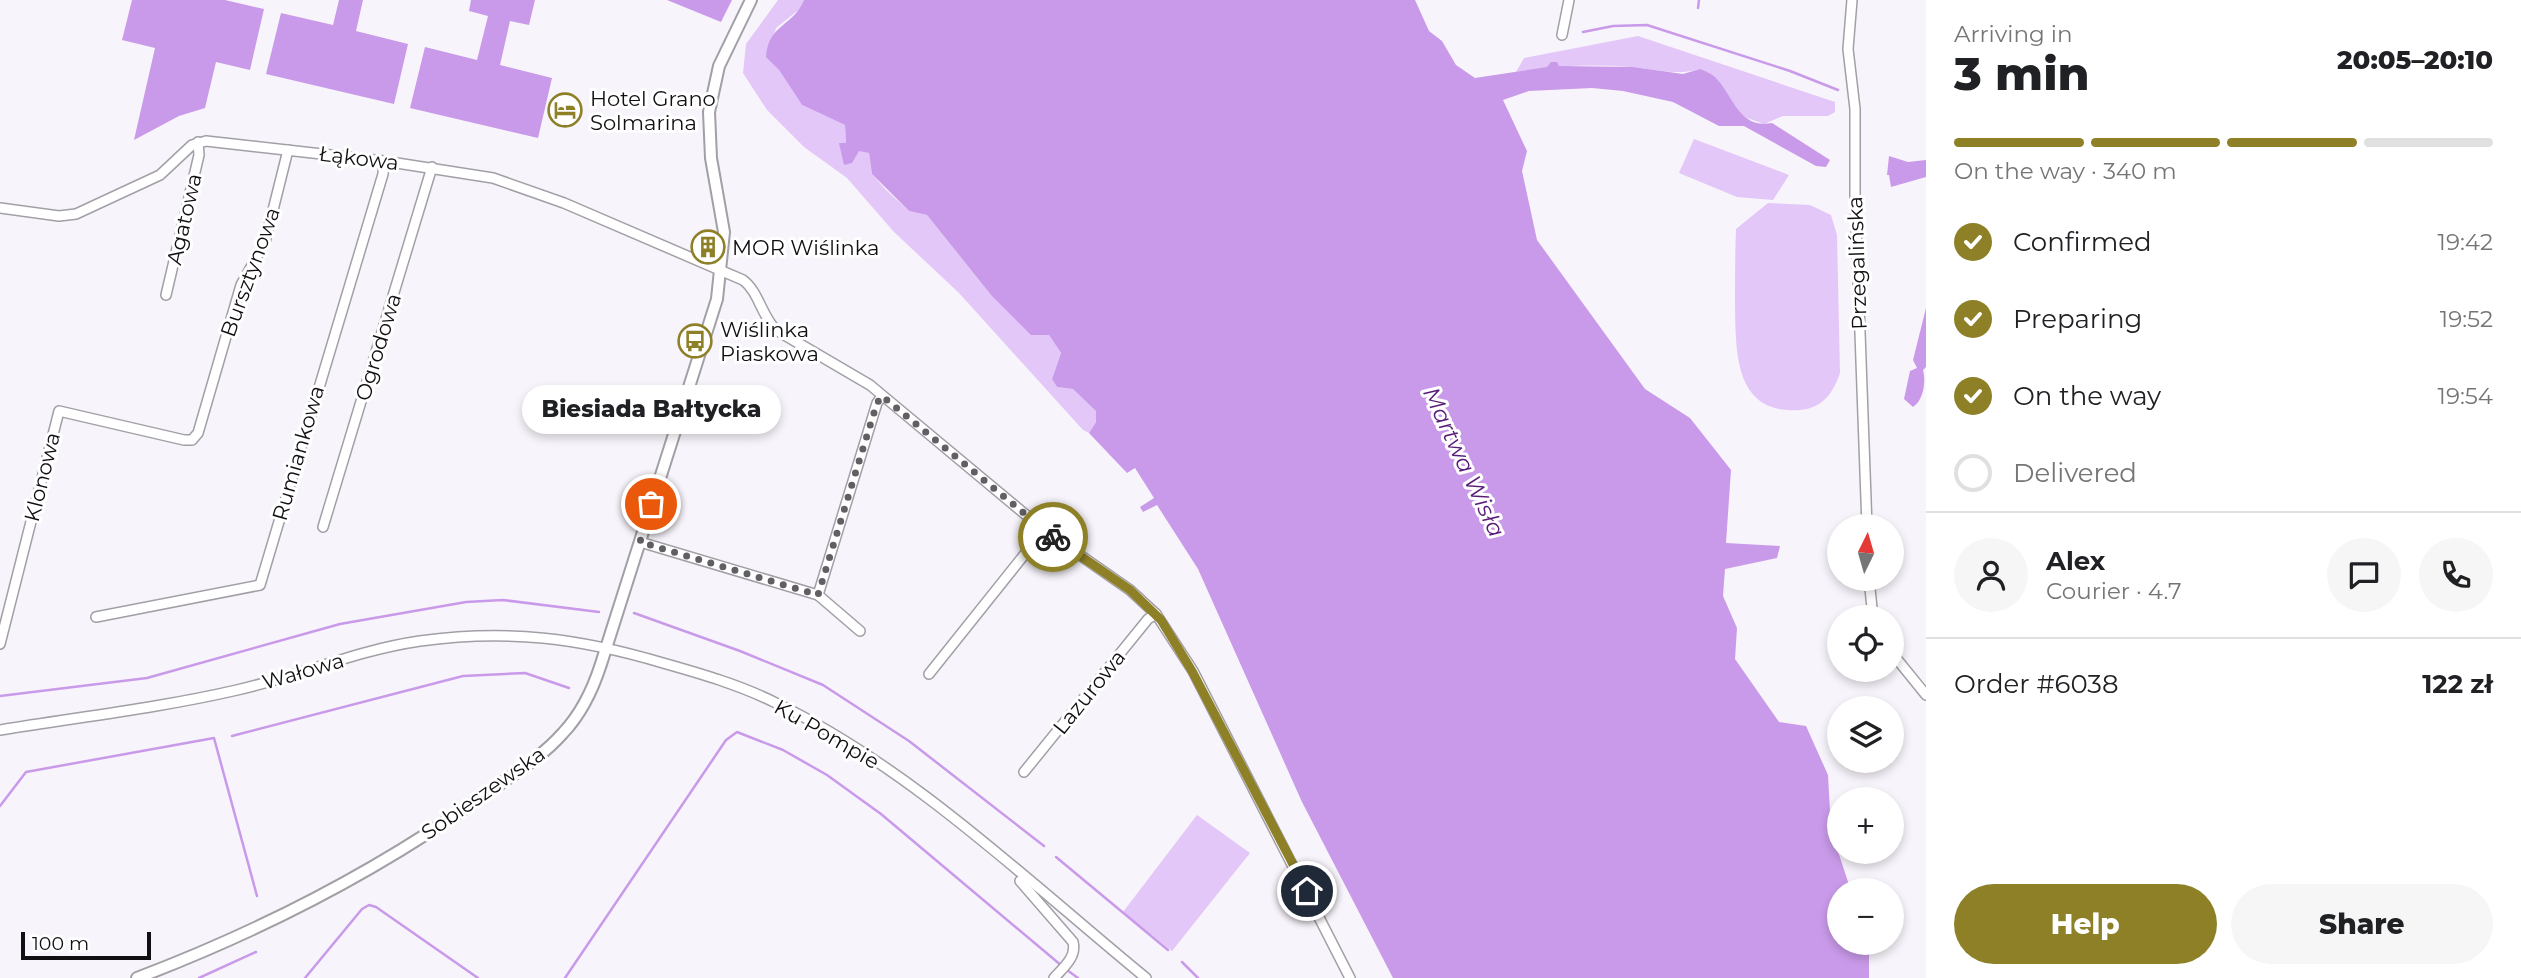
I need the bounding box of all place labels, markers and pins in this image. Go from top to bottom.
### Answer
place label: Hotel Grano Solmarina [590,86,716,135]
hotel icon: Hotel Grano Solmarina [546,91,584,129]
building icon: MOR Wiślinka [689,228,727,266]
place label: MOR Wiślinka [732,235,879,260]
place label: Wiślinka Piaskowa [720,317,819,366]
bus stop icon: Wiślinka Piaskowa [676,322,714,360]
callout: Biesiada Bałtycka [522,385,780,434]
pin [621,474,681,534]
pin [1277,861,1337,921]

